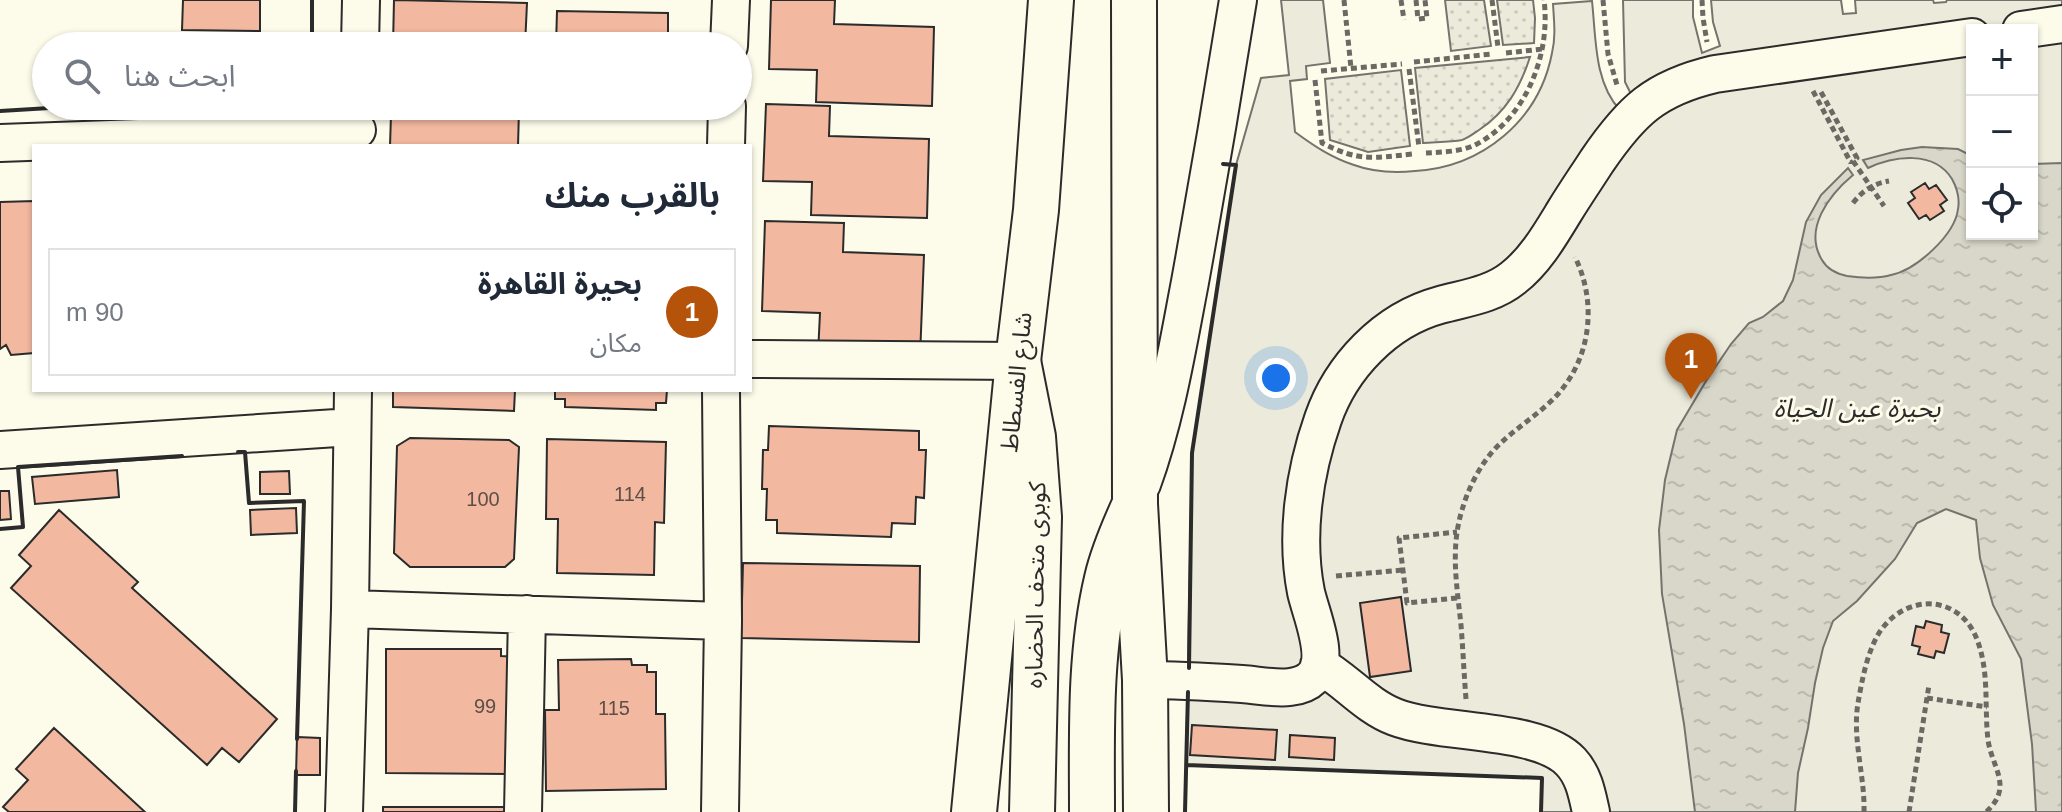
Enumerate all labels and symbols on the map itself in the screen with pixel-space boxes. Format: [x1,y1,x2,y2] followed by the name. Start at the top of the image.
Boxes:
[995,311,1041,454] street label: شارع الفسطاط
[1665,333,1717,399] pin: 1
[1256,358,1296,398] your location
[1774,393,1941,424] water label: بحيرة عين الحياة
[1020,480,1051,688] street label: كوبرى متحف الحضاره
[614,483,646,505] house number: 114
[466,488,500,510] house number: 100
[474,695,496,717] house number: 99
[598,697,630,719] house number: 115

